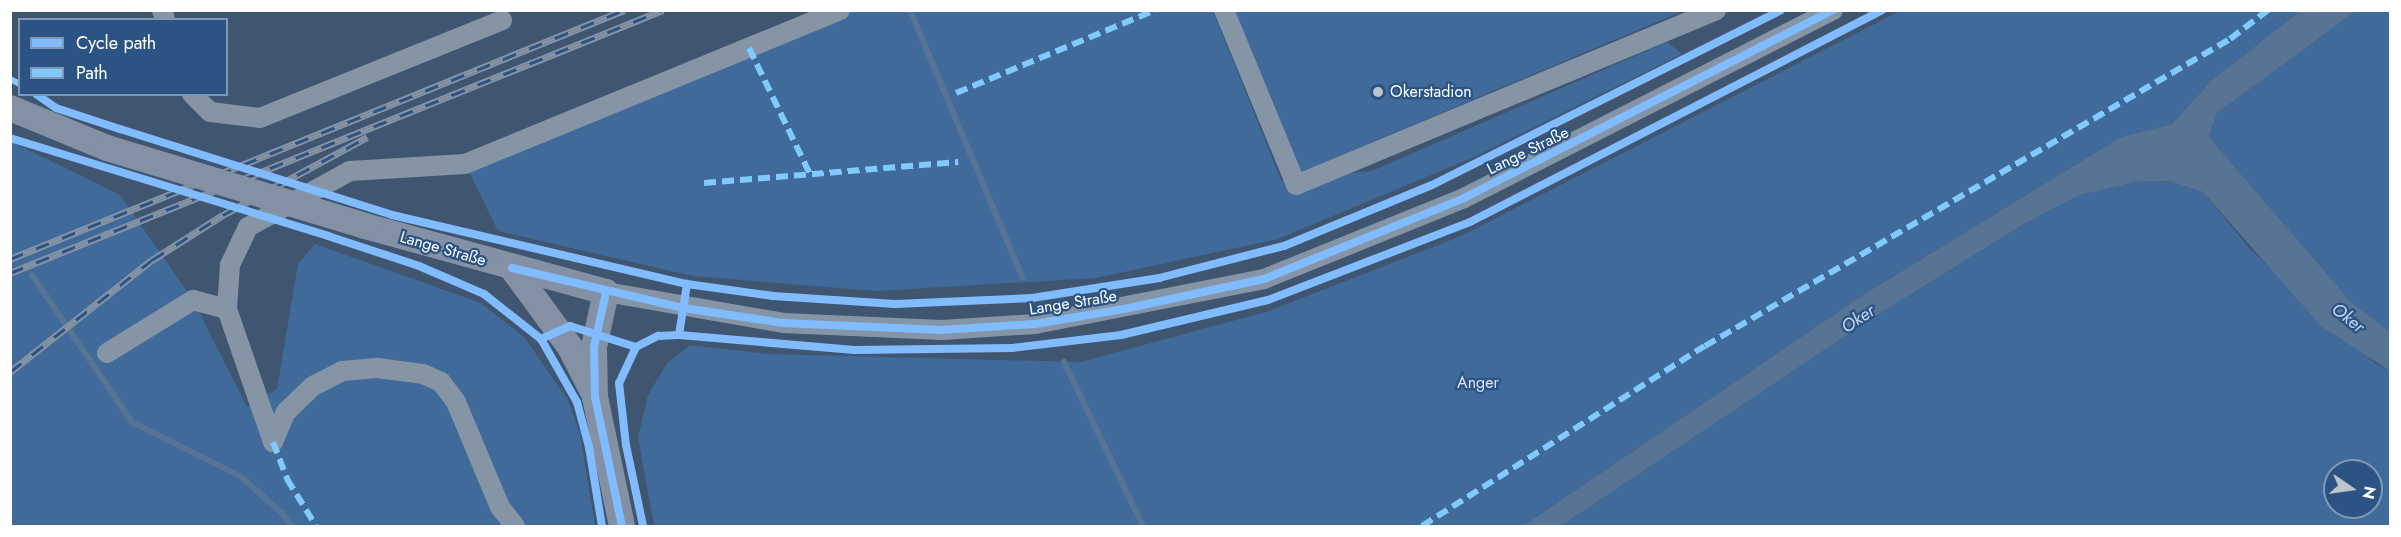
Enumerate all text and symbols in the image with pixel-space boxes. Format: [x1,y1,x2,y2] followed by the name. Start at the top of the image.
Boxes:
[18,18,228,96] legend
[76,30,156,56] text: Cycle path
[76,60,108,86] text: Path
[1390,82,1472,102] place label: Okerstadion
[1371,85,1385,99] marker: Okerstadion
[1484,123,1572,179] street label: Lange Straße
[398,228,488,270] street label: Lange Straße
[1028,287,1118,319] street label: Lange Straße
[2327,298,2369,338] water label: Oker
[1837,300,1879,338] water label: Oker
[1457,373,1499,393] park label: Anger
[2323,459,2383,519] north arrow
[2356,484,2382,501] text: N

